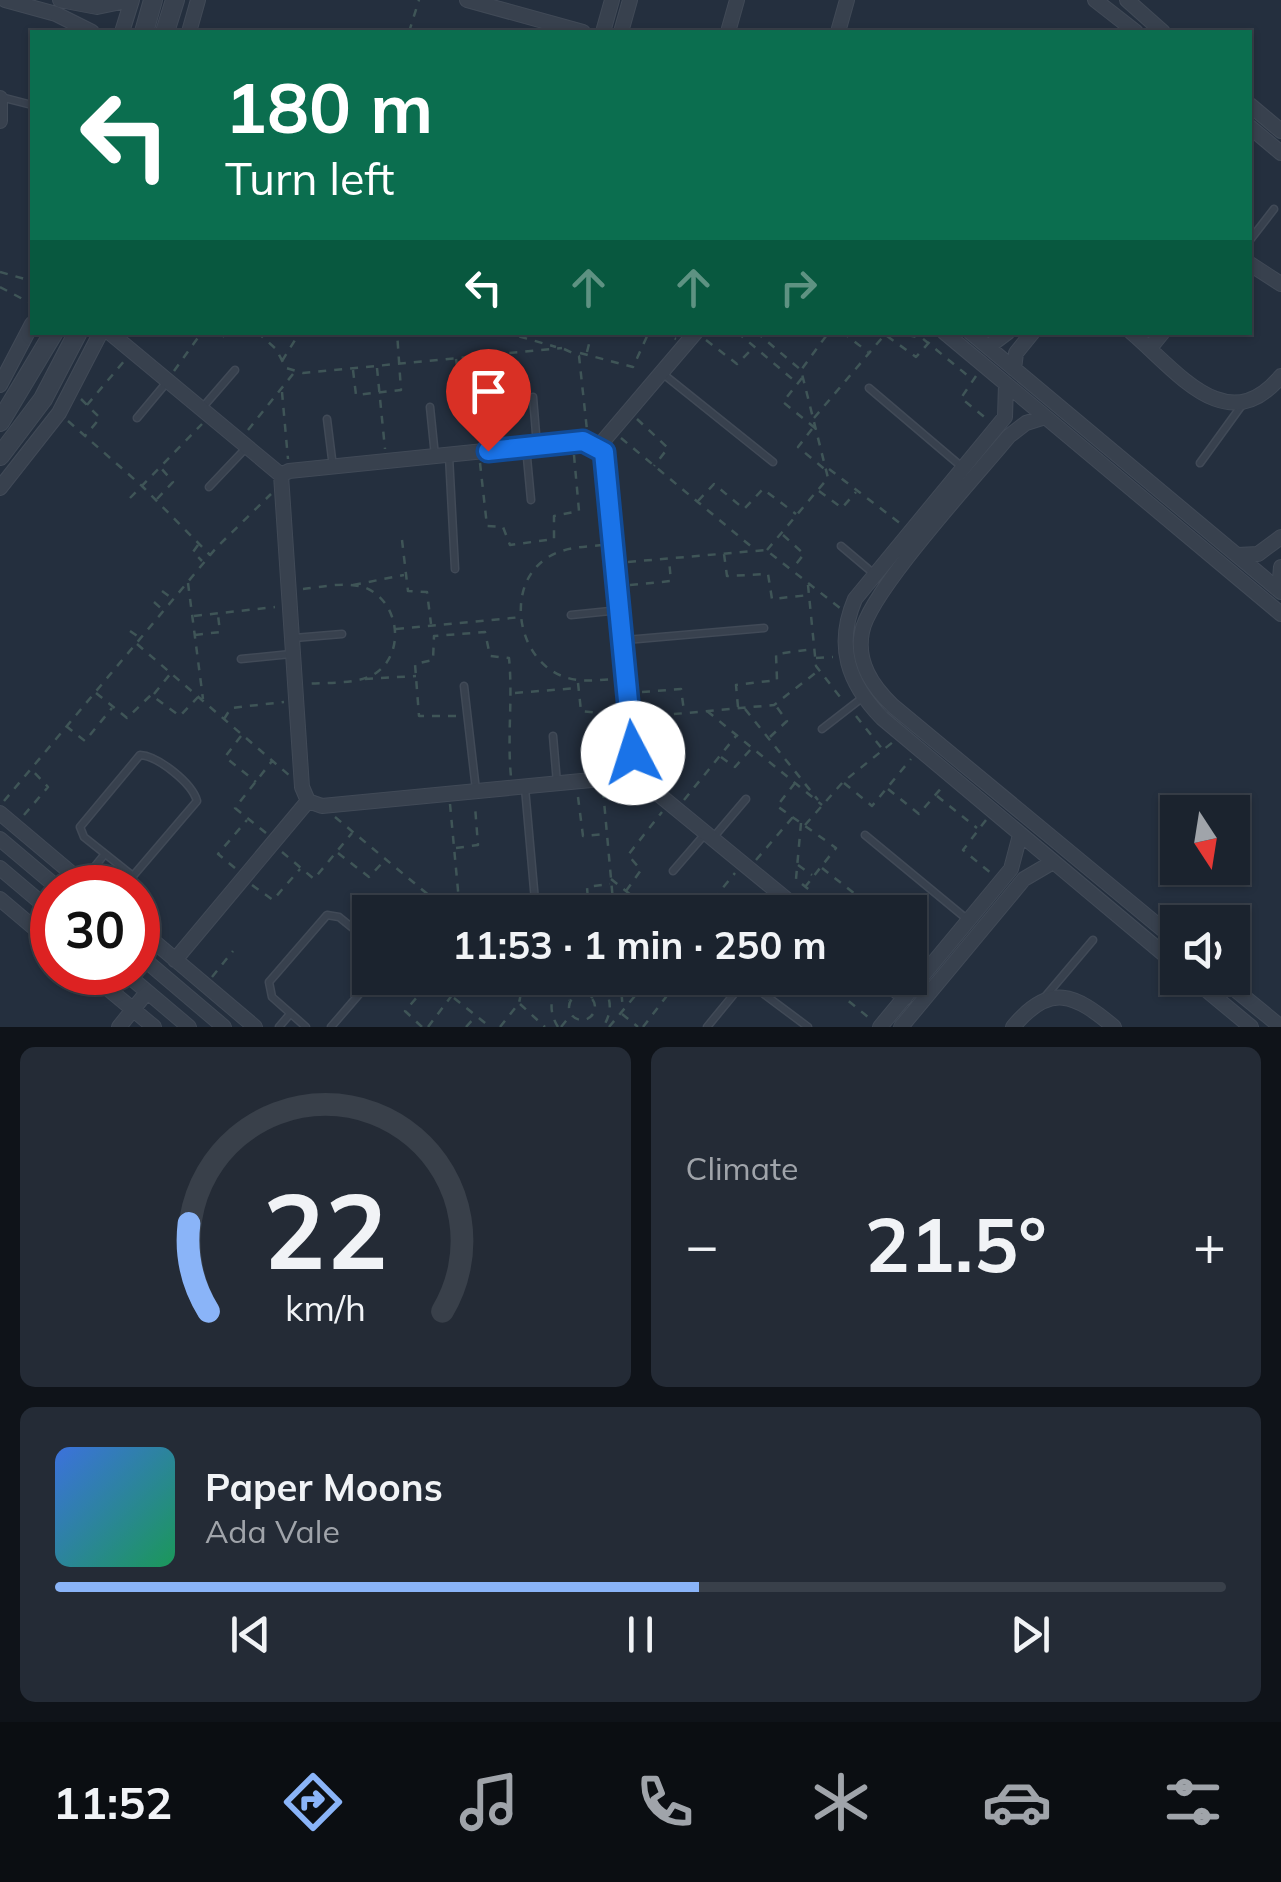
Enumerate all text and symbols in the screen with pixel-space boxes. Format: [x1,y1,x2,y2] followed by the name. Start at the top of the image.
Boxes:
[225,63,433,151] text: 180 m
[60,70,190,200] icon: left
[225,150,394,206] text: Turn left
[456,260,511,315] icon: left
[561,260,616,315] icon: ahead
[666,260,721,315] icon: ahead
[771,260,826,315] icon: right
[446,349,531,452] pin
[461,364,516,419] icon: arrive
[581,701,685,805] position arrow
[1160,795,1250,885] north arrow
[1160,795,1250,995] map controls
[30,865,160,995] speed limit sign: 30
[1160,905,1250,995] button: sound
[452,921,827,969] text: 11:53 · 1 min · 250 m
[686,1148,798,1188] text: Climate
[263,1164,388,1295] text: 22
[865,1197,1047,1291] text: 21.5°
[686,1210,719,1279] text: −
[1193,1210,1226,1279] text: +
[285,1285,366,1330] text: km/h
[205,1463,443,1511] text: Paper Moons
[205,1511,340,1551] text: Ada Vale
[223,1607,278,1662] icon: previous
[613,1607,668,1662] icon: pause
[1003,1607,1058,1662] icon: next
[278,1767,348,1837] icon: directions
[454,1767,524,1837] icon: music
[630,1767,700,1837] icon: phone
[806,1767,876,1837] icon: climate
[982,1767,1052,1837] icon: car
[1158,1767,1228,1837] icon: filters
[53,1774,172,1830] text: 11:52

